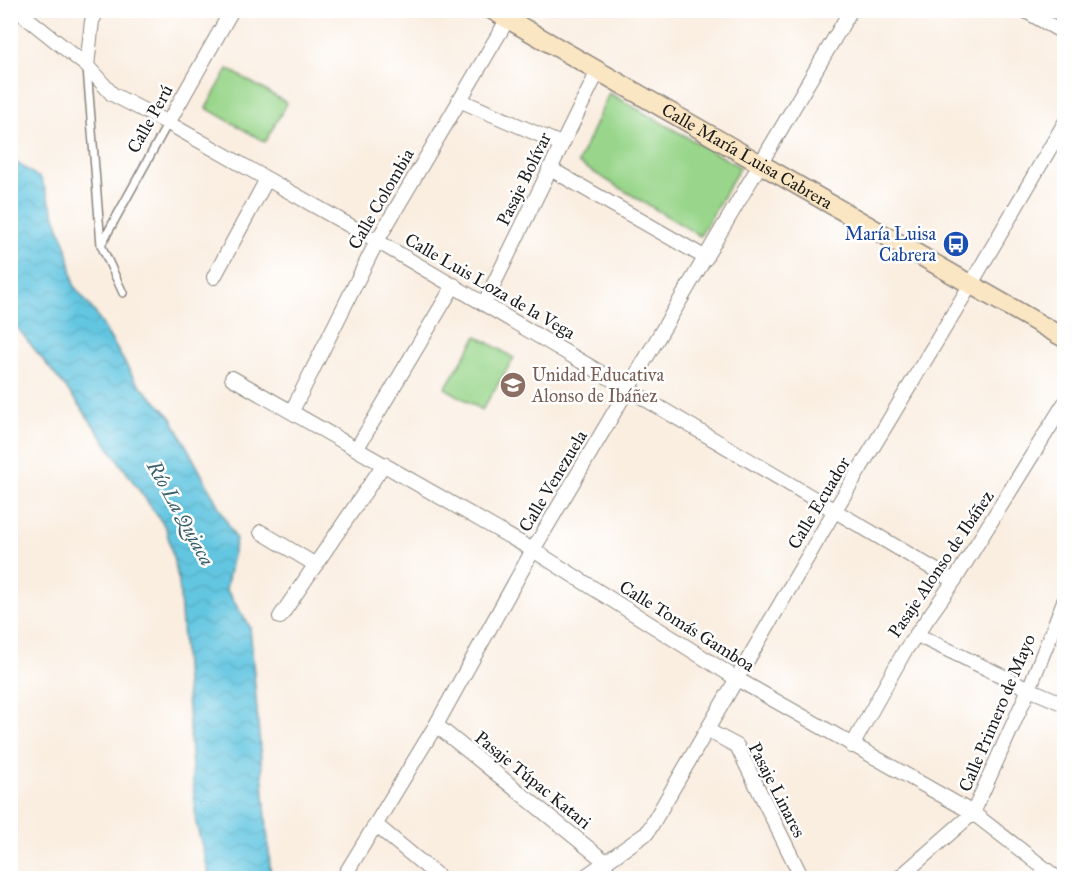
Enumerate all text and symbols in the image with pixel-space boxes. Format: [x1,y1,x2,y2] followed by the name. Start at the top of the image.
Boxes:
[122,81,178,157] street label: Calle Perú
[658,99,837,214] street label: Calle María Luisa Cabrera
[492,129,556,229] street label: Pasaje Bolívar
[343,144,419,253] street label: Calle Colombia
[845,223,936,266] place label: María Luisa Cabrera
[400,228,579,345] street label: Calle Luis Loza de la Vega
[941,229,971,259] bus stop icon: María Luisa Cabrera
[531,364,664,407] place label: Unidad Educativa Alonso de Ibáñez
[498,370,528,400] school or university icon: Unidad Educativa Alonso de Ibáñez
[514,426,592,536] street label: Calle Venezuela
[783,453,855,553] street label: Calle Ecuador
[142,455,220,570] water label: Río La Quiaca
[883,486,999,642] street label: Pasaje Alonso de Ibáñez
[615,575,759,677] street label: Calle Tomás Gamboa
[954,631,1040,795] street label: Calle Primero de Mayo
[470,726,596,834] street label: Pasaje Túpac Katari
[744,739,810,841] street label: Pasaje Linares

